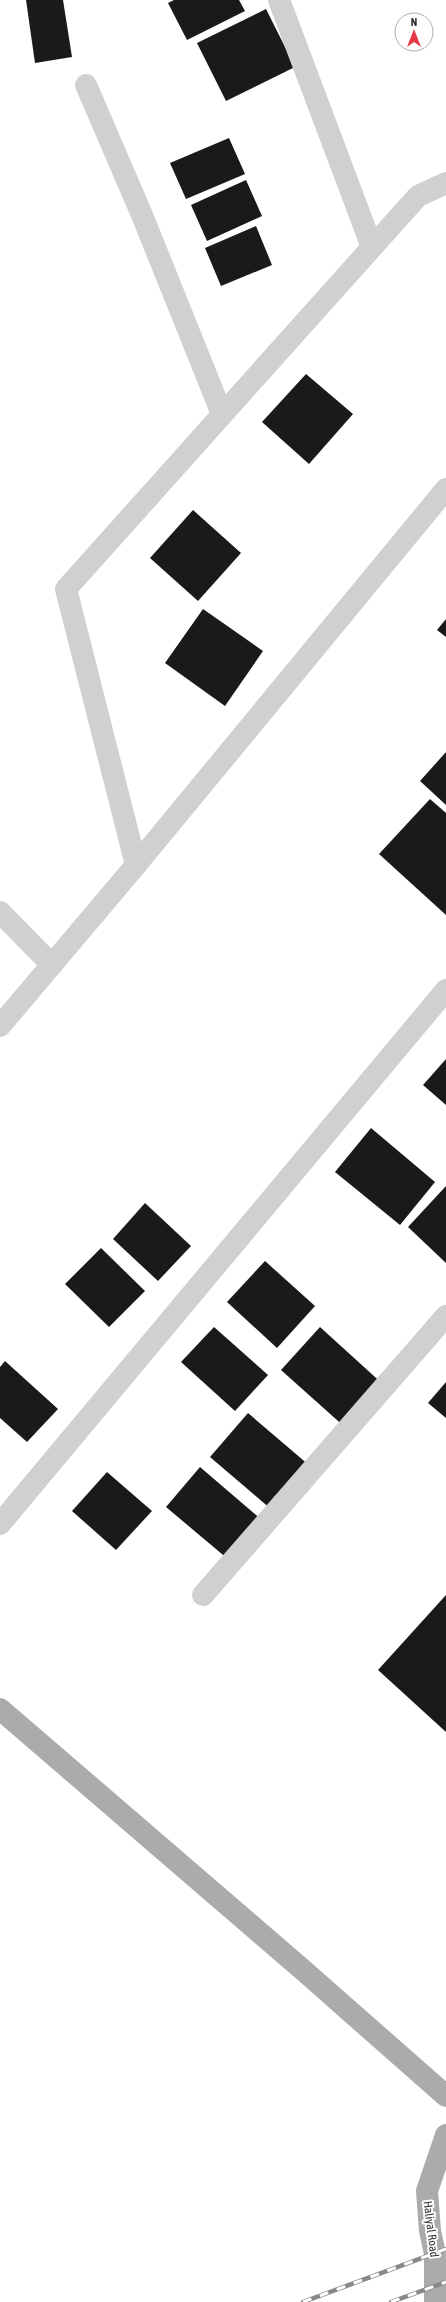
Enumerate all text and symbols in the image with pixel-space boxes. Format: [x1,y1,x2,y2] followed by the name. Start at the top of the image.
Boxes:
[394,12,434,52] north arrow
[411,16,417,28] text: N
[421,2200,441,2258] street label: Haliyal Road

